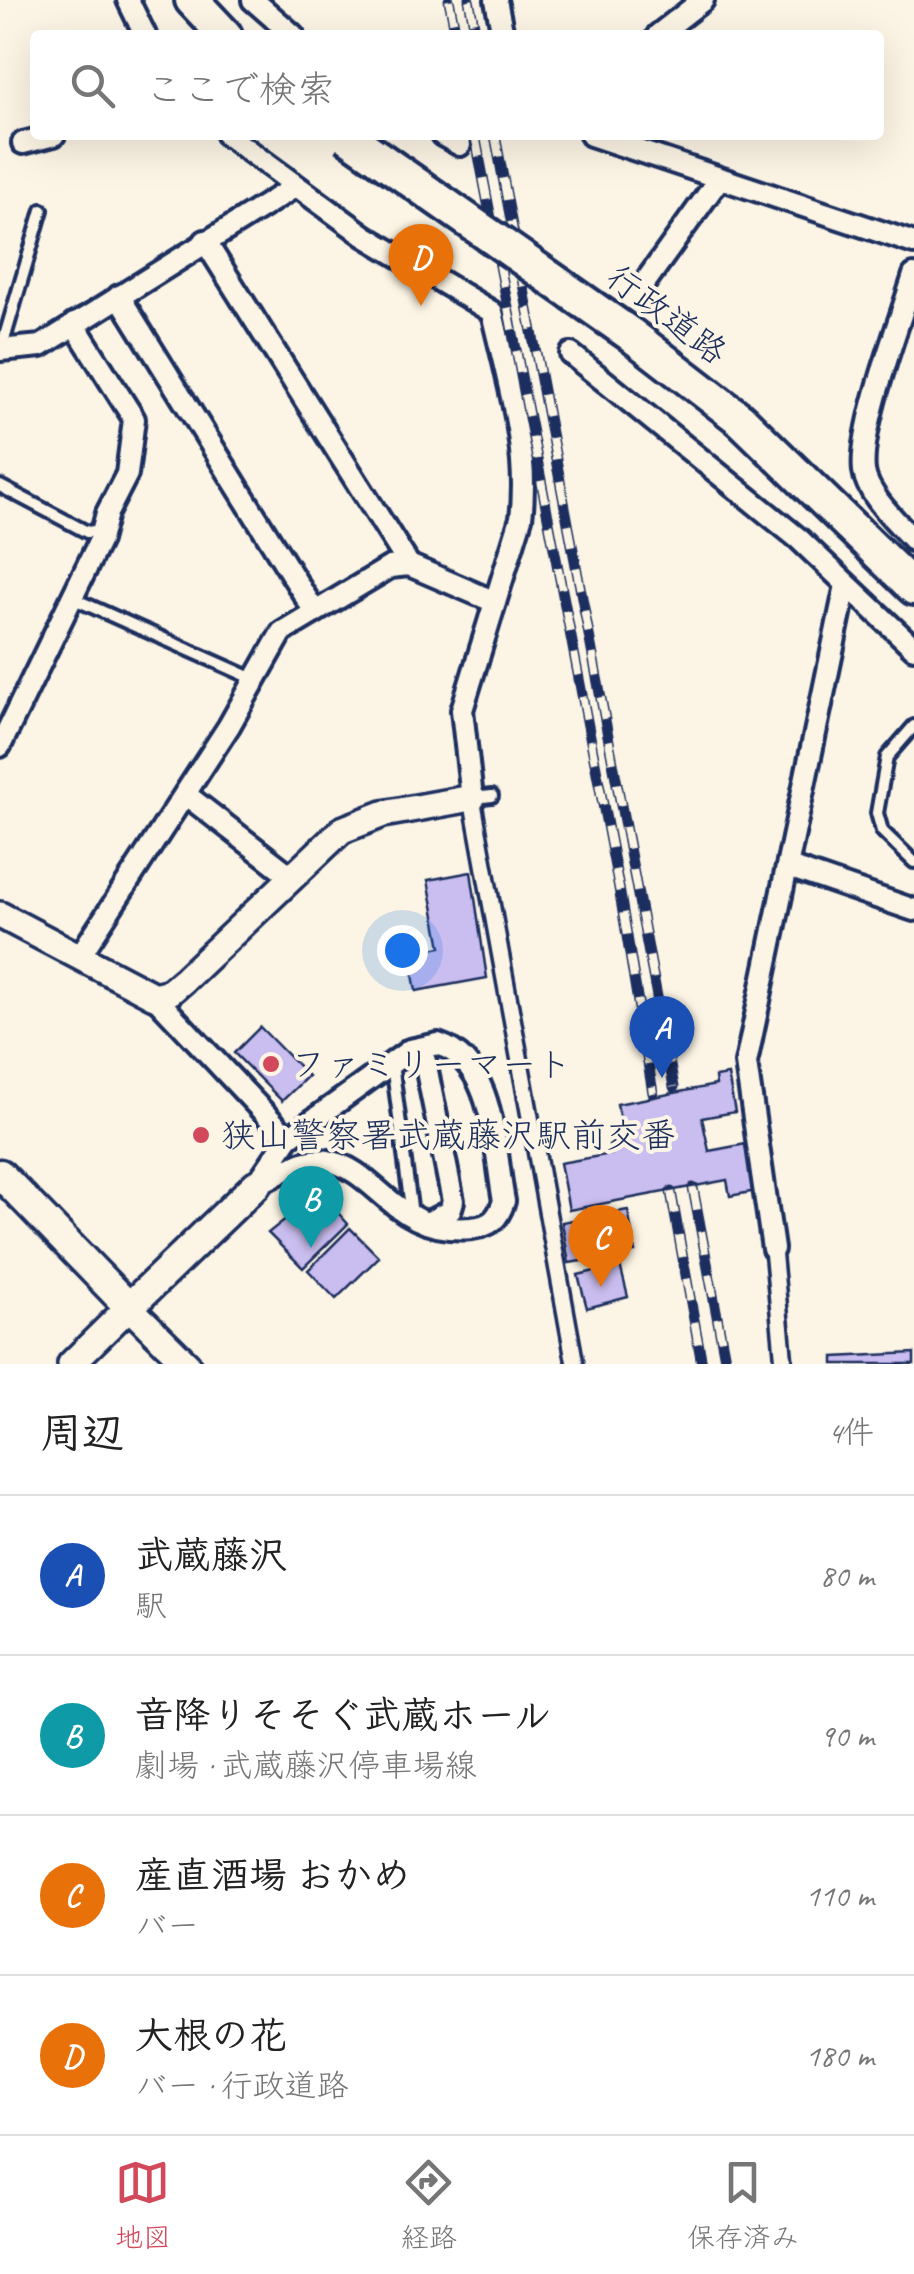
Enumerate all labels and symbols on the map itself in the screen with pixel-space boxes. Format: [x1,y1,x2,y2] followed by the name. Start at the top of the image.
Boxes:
[388,224,454,306] pin: D
[597,254,736,375] street label: 行政道路
[377,925,428,976] your location
[630,996,694,1078] pin: A
[291,1042,572,1087] place label: ファミリーマート
[260,1053,282,1075] marker: ファミリーマート
[221,1113,676,1158] place label: 狭山警察署武蔵藤沢駅前交番
[190,1124,212,1146] marker: 狭山警察署武蔵藤沢駅前交番
[278,1166,344,1248] pin: B
[568,1204,634,1287] pin: C

